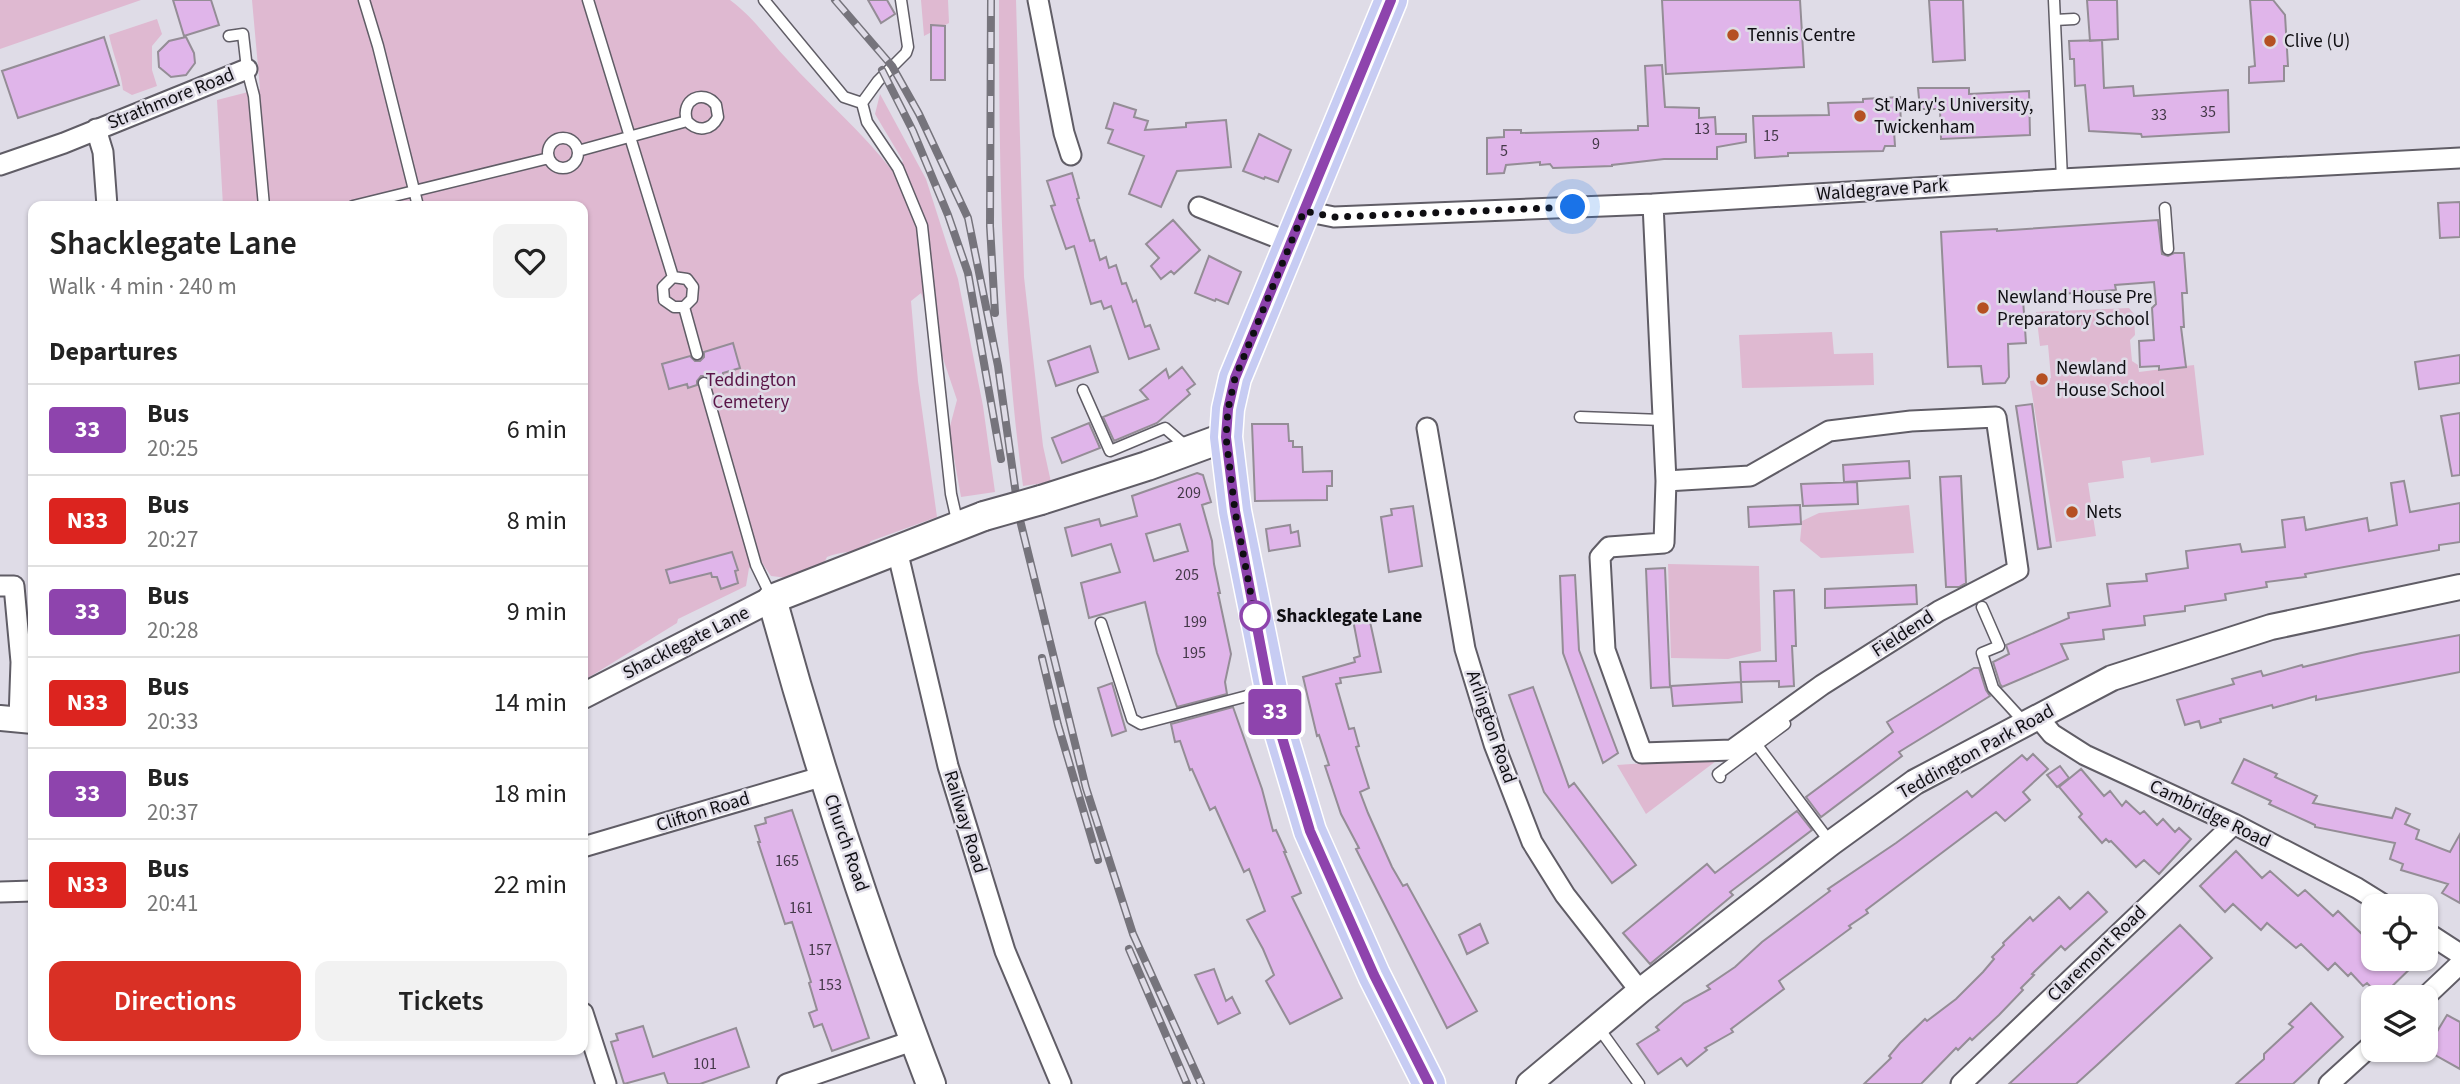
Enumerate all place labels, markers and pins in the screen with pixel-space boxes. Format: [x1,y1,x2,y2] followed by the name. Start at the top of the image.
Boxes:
[1747,22,1856,49] place label: Tennis Centre
[1725,27,1741,43] marker: Tennis Centre
[2284,28,2350,55] place label: Clive (U)
[2262,33,2278,49] marker: Clive (U)
[1874,92,2033,141] place label: St Mary's University, Twickenham
[1852,108,1868,124] marker: St Mary's University, Twickenham
[1997,284,2152,333] place label: Newland House Pre Preparatory School
[1975,300,1991,316] marker: Newland House Pre Preparatory School
[2056,355,2165,404] place label: Newland House School
[2034,371,2050,387] marker: Newland House School
[2086,499,2122,526] place label: Nets
[2064,504,2080,520] marker: Nets
[1240,601,1270,631] marker: Shacklegate Lane
[1276,603,1423,630] place label: Shacklegate Lane

